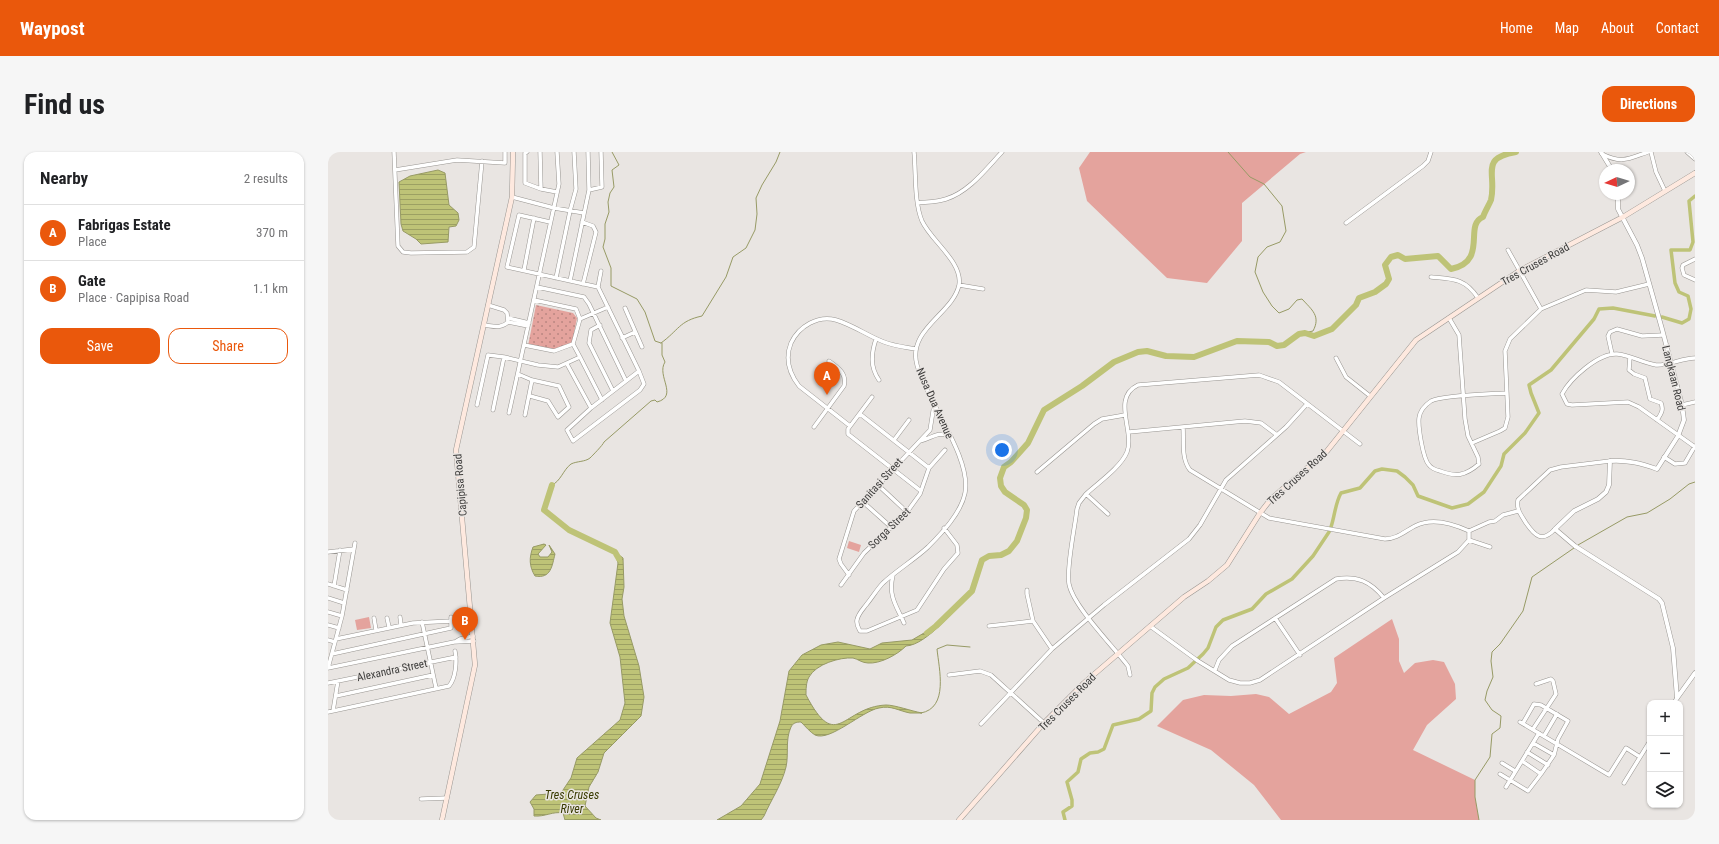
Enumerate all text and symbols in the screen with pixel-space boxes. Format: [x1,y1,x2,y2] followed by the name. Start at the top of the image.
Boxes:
[20,17,85,40] text: Waypost
[1500,20,1533,36] text: Home
[1555,20,1579,36] text: Map
[1601,20,1634,36] text: About
[1656,20,1699,36] text: Contact
[1602,86,1695,122] button: Directions
[24,88,105,121] text: Find us
[1599,164,1635,200] north arrow
[40,168,88,188] text: Nearby
[244,171,288,186] text: 2 results
[78,216,171,234] text: Fabrigas Estate
[49,225,57,240] text: A
[256,225,288,240] text: 370 m
[78,234,107,249] text: Place
[1499,240,1572,289] street label: Tres Cruses Road
[78,272,106,290] text: Gate
[49,281,57,296] text: B
[253,281,288,296] text: 1.1 km
[78,290,189,305] text: Place · Capipisa Road
[40,328,160,364] button: Save
[168,328,288,364] button: Share
[1659,344,1688,412] street label: Langkaan Road
[814,362,840,395] pin: A
[913,366,956,441] street label: Nusa Dua Avenue
[992,440,1012,460] your location
[1265,447,1330,508] street label: Tres Cruses Road
[451,453,470,517] street label: Capipisa Road
[853,456,905,511] street label: Sanitasi Street
[866,505,913,552] street label: Sorga Street
[452,607,478,640] pin: B
[356,657,428,684] street label: Alexandra Street
[1036,671,1099,734] street label: Tres Cruses Road
[1647,700,1683,808] map controls
[1647,700,1683,736] button: +
[1647,736,1683,772] button: −
[1647,772,1683,808] button: layers
[545,788,599,816] water label: Tres Cruses River

